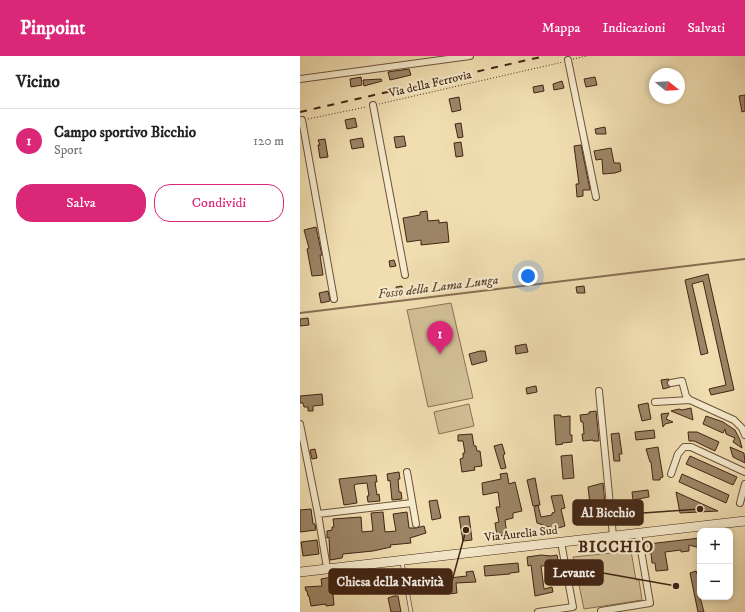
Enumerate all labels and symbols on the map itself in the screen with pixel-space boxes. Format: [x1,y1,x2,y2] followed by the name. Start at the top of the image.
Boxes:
[386,67,474,101] street label: Via della Ferrovia
[649,68,685,104] north arrow
[518,266,538,286] your location
[377,272,500,302] water label: Fosso della Lama Lunga
[427,321,453,354] pin: 1
[573,500,643,525] callout: Al Bicchio
[580,505,636,521] text: Al Bicchio
[483,523,558,545] street label: Via Aurelia Sud
[578,537,654,557] district label: BICCHIO
[545,560,603,585] callout: Levante
[553,565,596,581] text: Levante
[329,569,452,594] callout: Chiesa della Natività
[337,574,444,590] text: Chiesa della Natività

